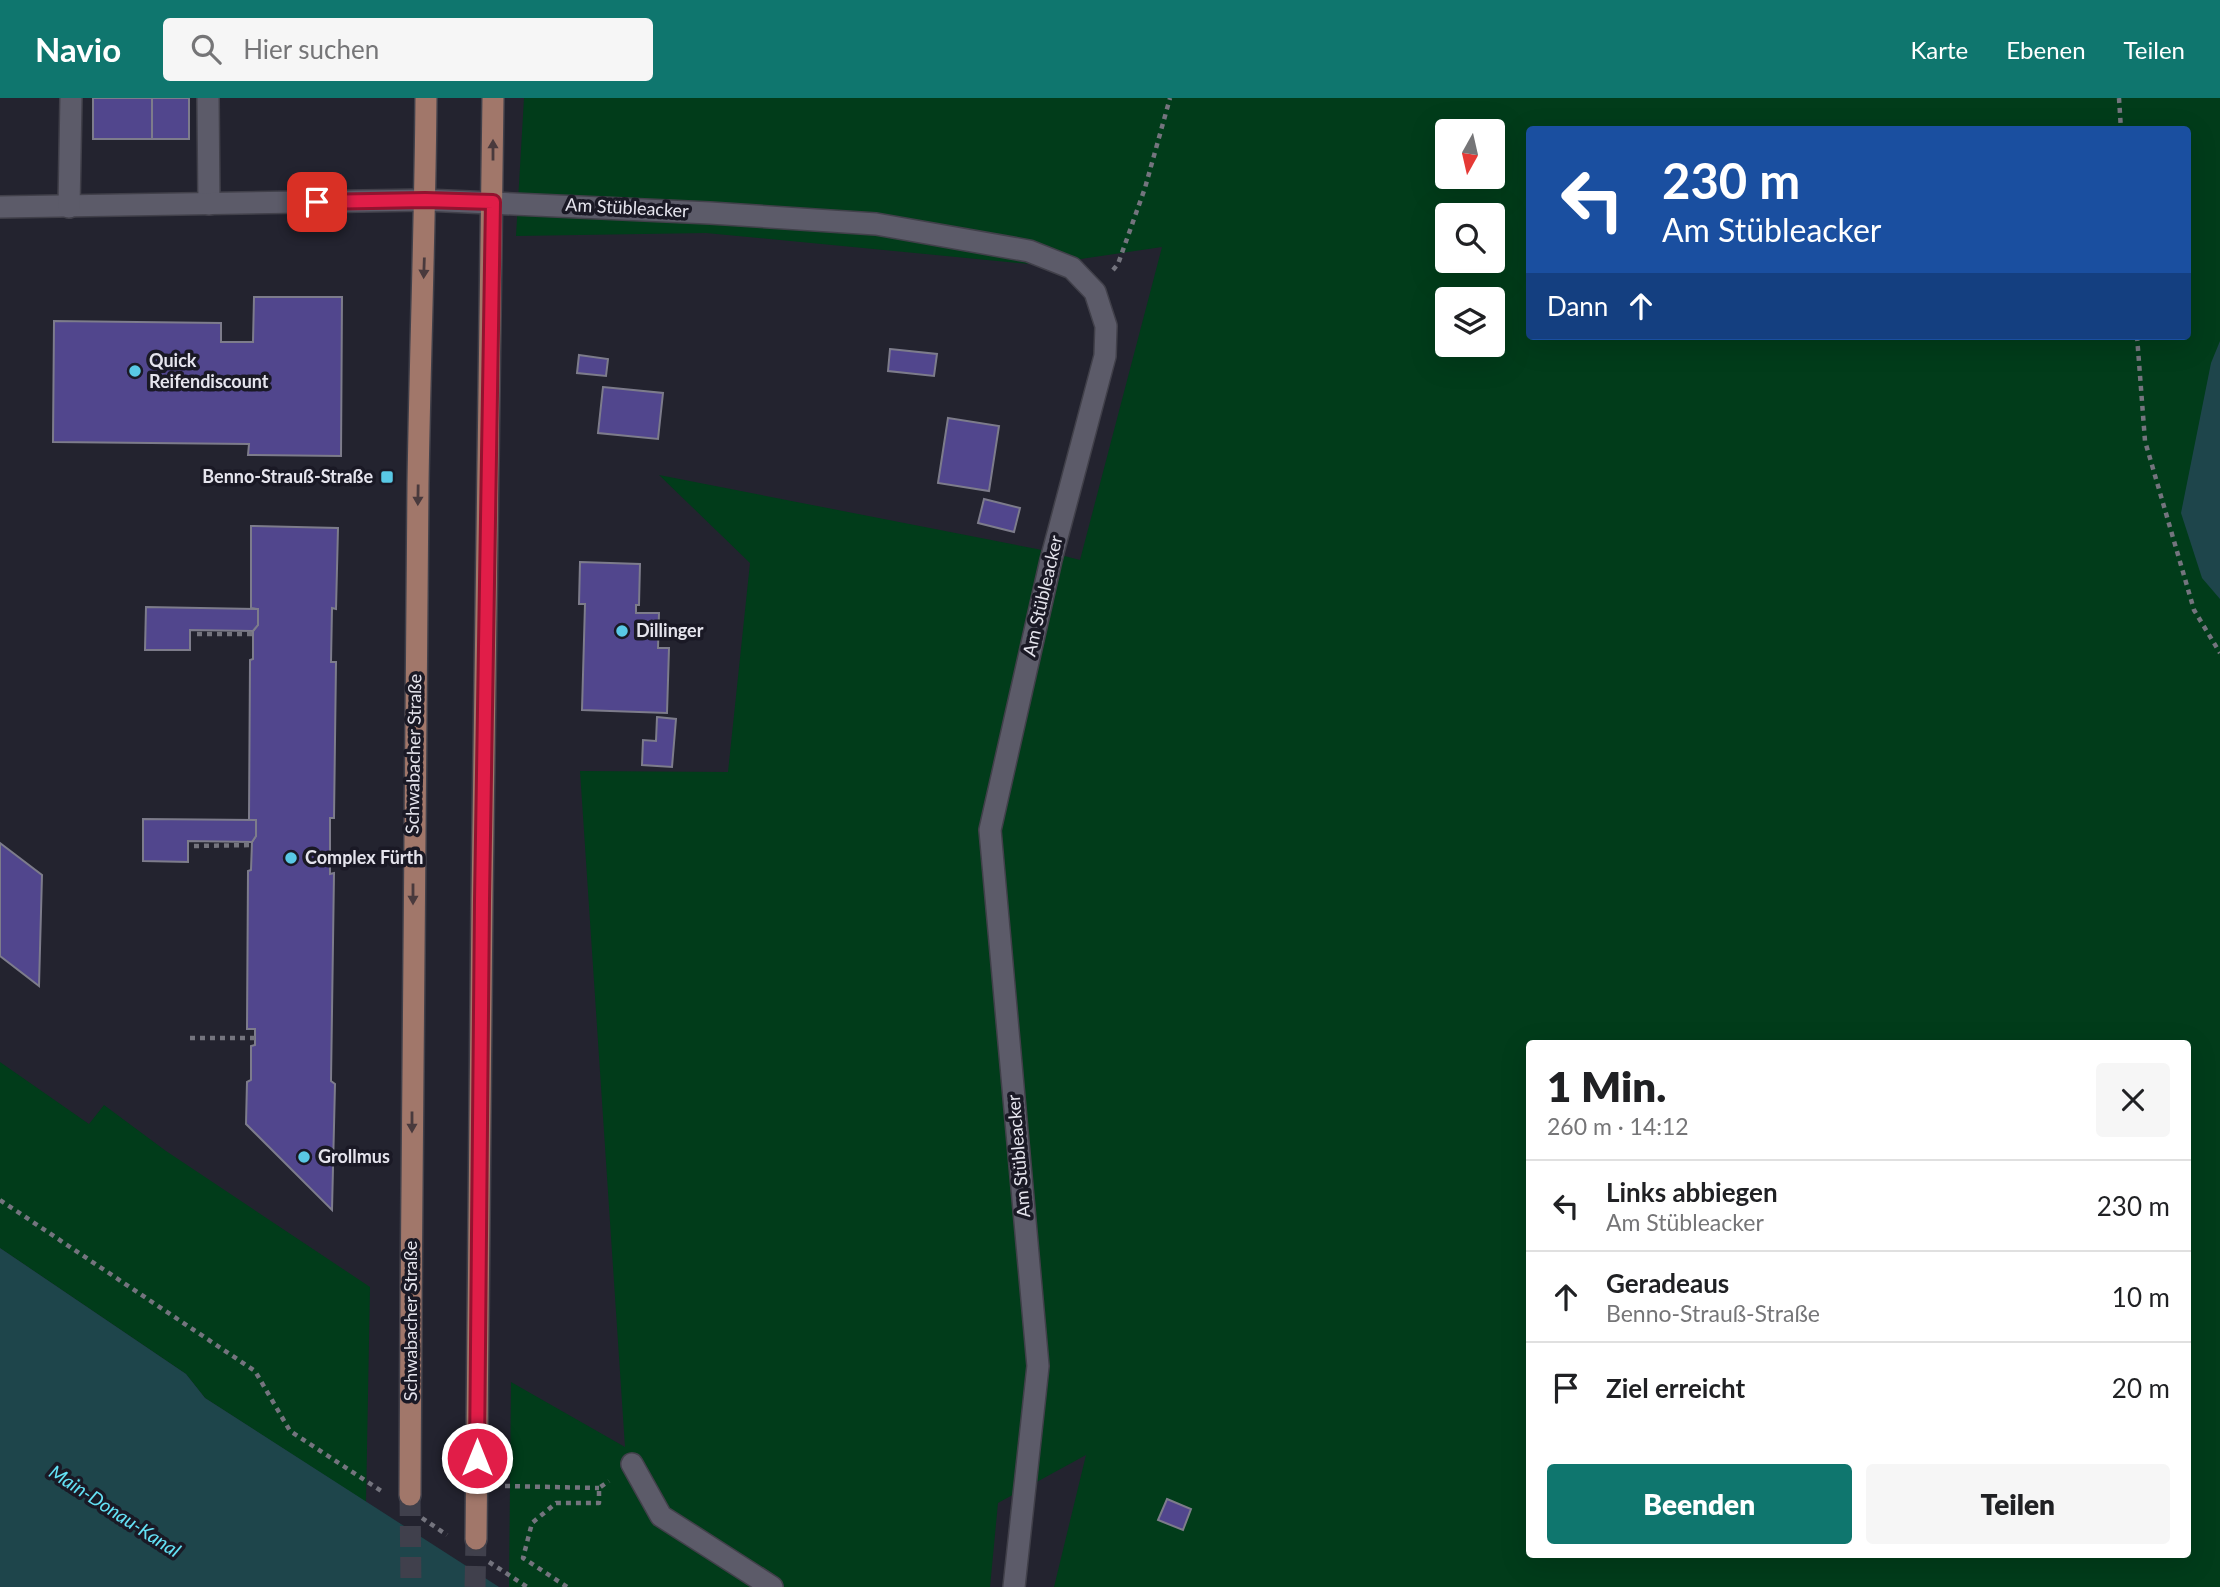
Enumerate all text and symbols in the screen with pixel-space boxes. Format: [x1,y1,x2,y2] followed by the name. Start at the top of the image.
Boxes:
[163,18,653,81] search box
[35,29,121,69] text: Navio
[187,30,225,68] icon: search
[243,33,379,65] text: Hier suchen
[1911,35,1968,64] text: Karte
[2006,35,2086,64] text: Ebenen
[2124,35,2185,64] text: Teilen
[1435,119,1505,189] north arrow
[1435,119,1505,357] map controls
[487,139,499,161] one-way arrow
[1662,151,1800,209] text: 230 m
[1547,154,1638,245] icon: left
[287,172,347,232] pin
[298,183,336,221] icon: arrive
[565,193,690,221] street label: Am Stübleacker
[1435,203,1505,273] button: search
[1662,210,1882,249] text: Am Stübleacker
[418,257,429,279] one-way arrow
[1435,287,1505,357] button: layers
[1622,287,1660,325] icon: ahead
[1547,290,1608,322] text: Dann
[149,349,269,392] place label: Quick Reifendiscount
[127,363,143,379] marker: Quick Reifendiscount
[202,465,373,487] place label: Benno-Strauß-Straße
[379,469,395,485] marker: Benno-Strauß-Straße
[412,484,423,506] one-way arrow
[1017,533,1067,658] street label: Am Stübleacker
[636,619,704,641] place label: Dillinger
[614,623,630,639] marker: Dillinger
[401,674,425,834] street label: Schwabacher Straße
[305,846,423,868] place label: Complex Fürth
[283,850,299,866] marker: Complex Fürth
[407,883,419,905] one-way arrow
[1547,1061,1666,1111] text: 1 Min.
[2096,1063,2170,1137] button: close
[1002,1093,1034,1219] street label: Am Stübleacker
[406,1111,418,1133] one-way arrow
[1547,1112,1689,1140] text: 260 m · 14:12
[318,1145,390,1167] place label: Grollmus
[296,1149,312,1165] marker: Grollmus
[1606,1176,1778,1208] text: Links abbiegen
[1547,1187,1585,1225] icon: left
[2097,1190,2170,1222] text: 230 m
[1606,1208,1764,1236] text: Am Stübleacker
[399,1241,421,1401] street label: Schwabacher Straße
[1606,1267,1729,1299] text: Geradeaus
[1547,1278,1585,1316] icon: ahead
[2112,1281,2170,1313] text: 10 m
[1606,1299,1820,1327] text: Benno-Strauß-Straße
[1547,1369,1585,1407] icon: arrive
[1606,1372,1745,1404] text: Ziel erreicht
[2112,1372,2170,1404] text: 20 m
[440,1421,514,1495] position arrow
[45,1460,185,1562] water label: Main-Donau-Kanal
[1547,1464,1852,1544] button: Beenden
[1866,1464,2170,1544] button: Teilen

